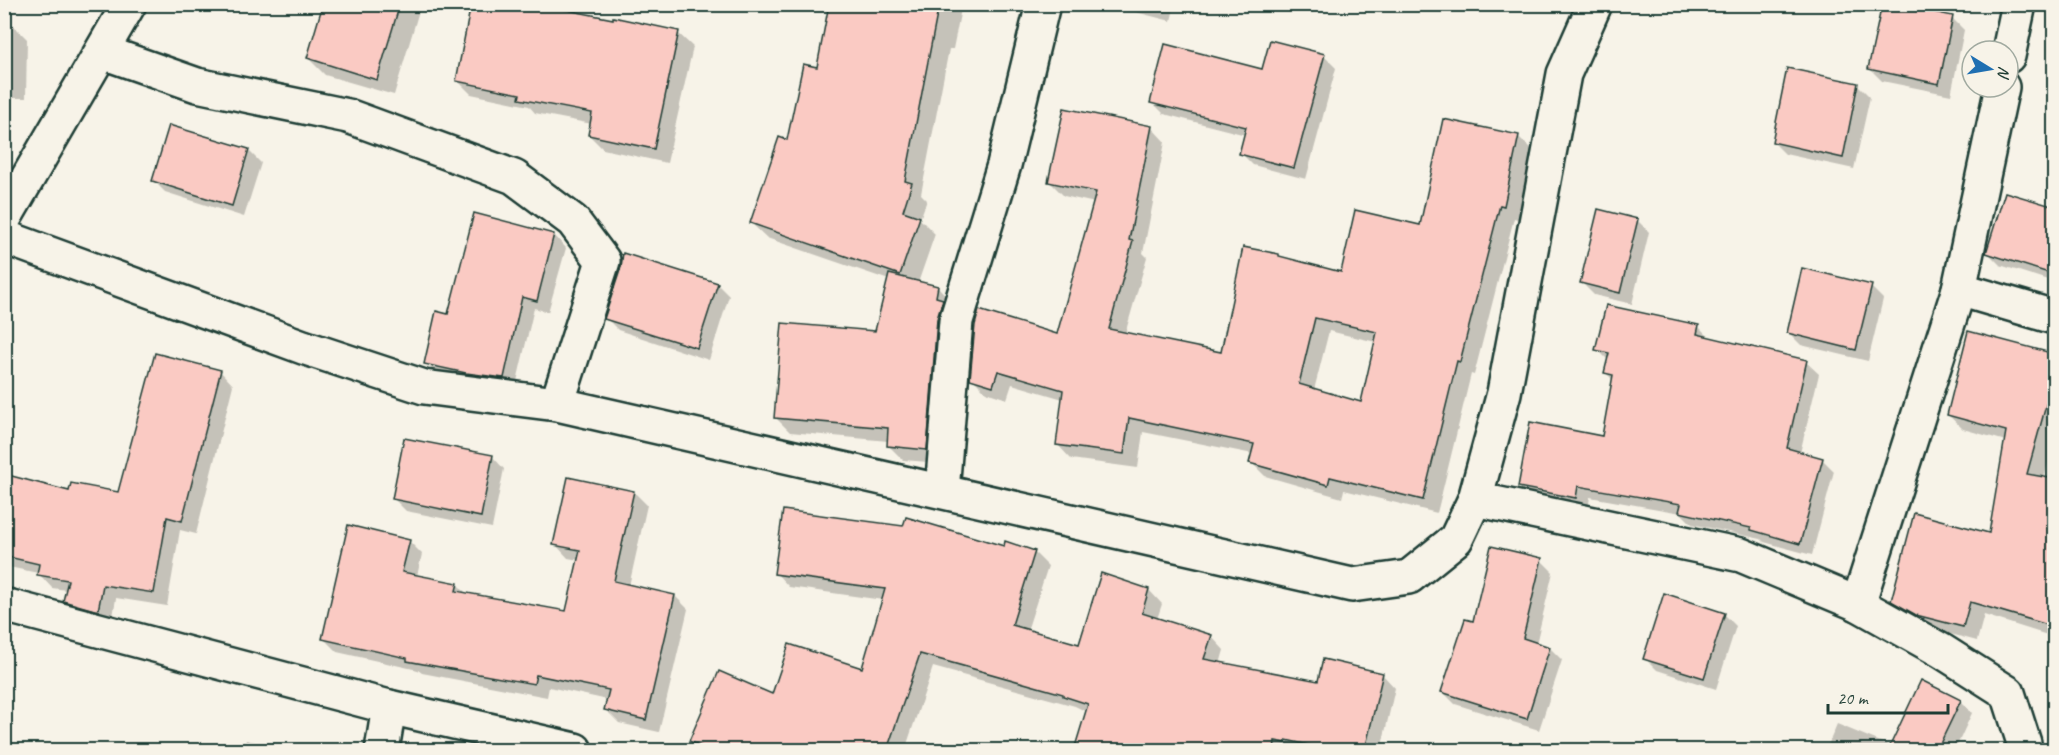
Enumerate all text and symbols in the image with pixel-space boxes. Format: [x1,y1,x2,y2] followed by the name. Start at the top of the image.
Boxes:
[1960,39,2020,99] north arrow
[1992,65,2015,81] text: N
[1828,677,1948,715] scale bar
[1837,687,1870,709] text: 20 m

